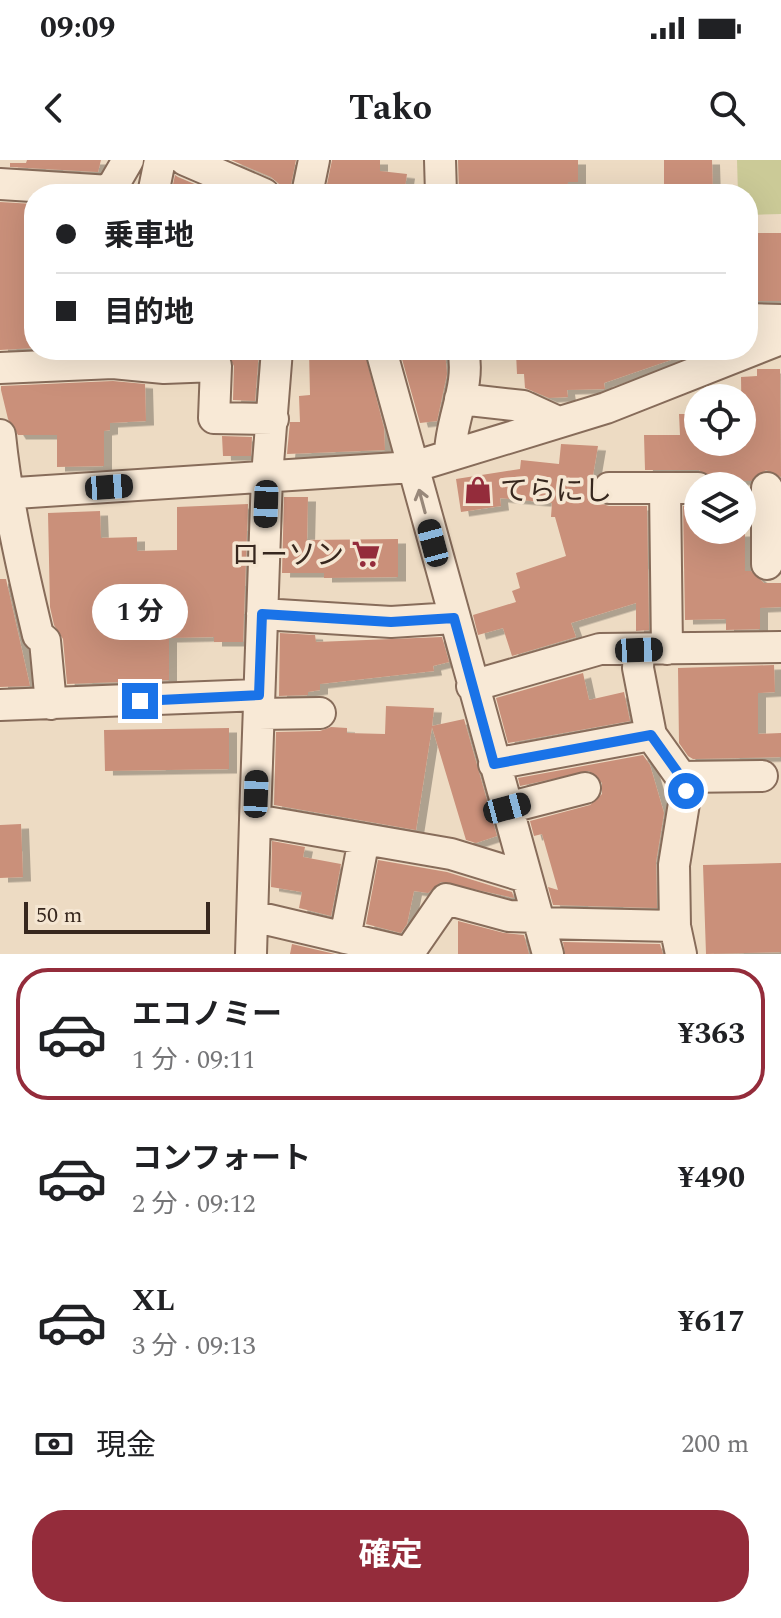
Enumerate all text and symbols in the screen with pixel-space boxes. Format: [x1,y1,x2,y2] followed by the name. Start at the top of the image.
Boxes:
[40,5,115,51] text: 09:09
[349,81,432,136] text: Tako
[32,86,76,130] icon: back
[705,86,749,130] icon: search
[104,213,194,259] text: 乗車地
[104,290,194,336] text: 目的地
[684,384,756,544] map controls
[684,384,756,456] button: locate
[500,470,612,513] place label: てらにし
[684,472,756,544] button: layers
[84,473,134,501] car
[463,475,493,505] shop icon: てらにし
[253,480,279,528] car
[414,489,429,515] one-way arrow
[415,517,451,569] car
[232,534,344,577] place label: ローソン
[351,539,381,569] supermarket icon: ローソン
[92,585,188,641] callout: 1 分
[116,592,164,632] text: 1 分
[615,637,663,663] car
[122,683,158,719] route end
[243,770,269,818] car
[668,773,704,809] route start
[481,790,533,826] car
[24,898,210,934] scale bar
[36,899,82,932] text: 50 m
[132,992,282,1038] text: エコノミー
[36,998,108,1070] icon: car
[678,1011,745,1057] text: ¥363
[132,1040,256,1080] text: 1 分 · 09:11
[132,1136,311,1182] text: コンフォート
[36,1142,108,1214] icon: car
[678,1155,745,1201] text: ¥490
[132,1184,256,1224] text: 2 分 · 09:12
[132,1278,175,1324] text: XL
[36,1286,108,1358] icon: car
[678,1299,745,1345] text: ¥617
[132,1326,256,1366] text: 3 分 · 09:13
[32,1422,76,1466] icon: cash
[96,1423,156,1469] text: 現金
[681,1424,749,1464] text: 200 m
[32,1510,749,1602] button: 確定

